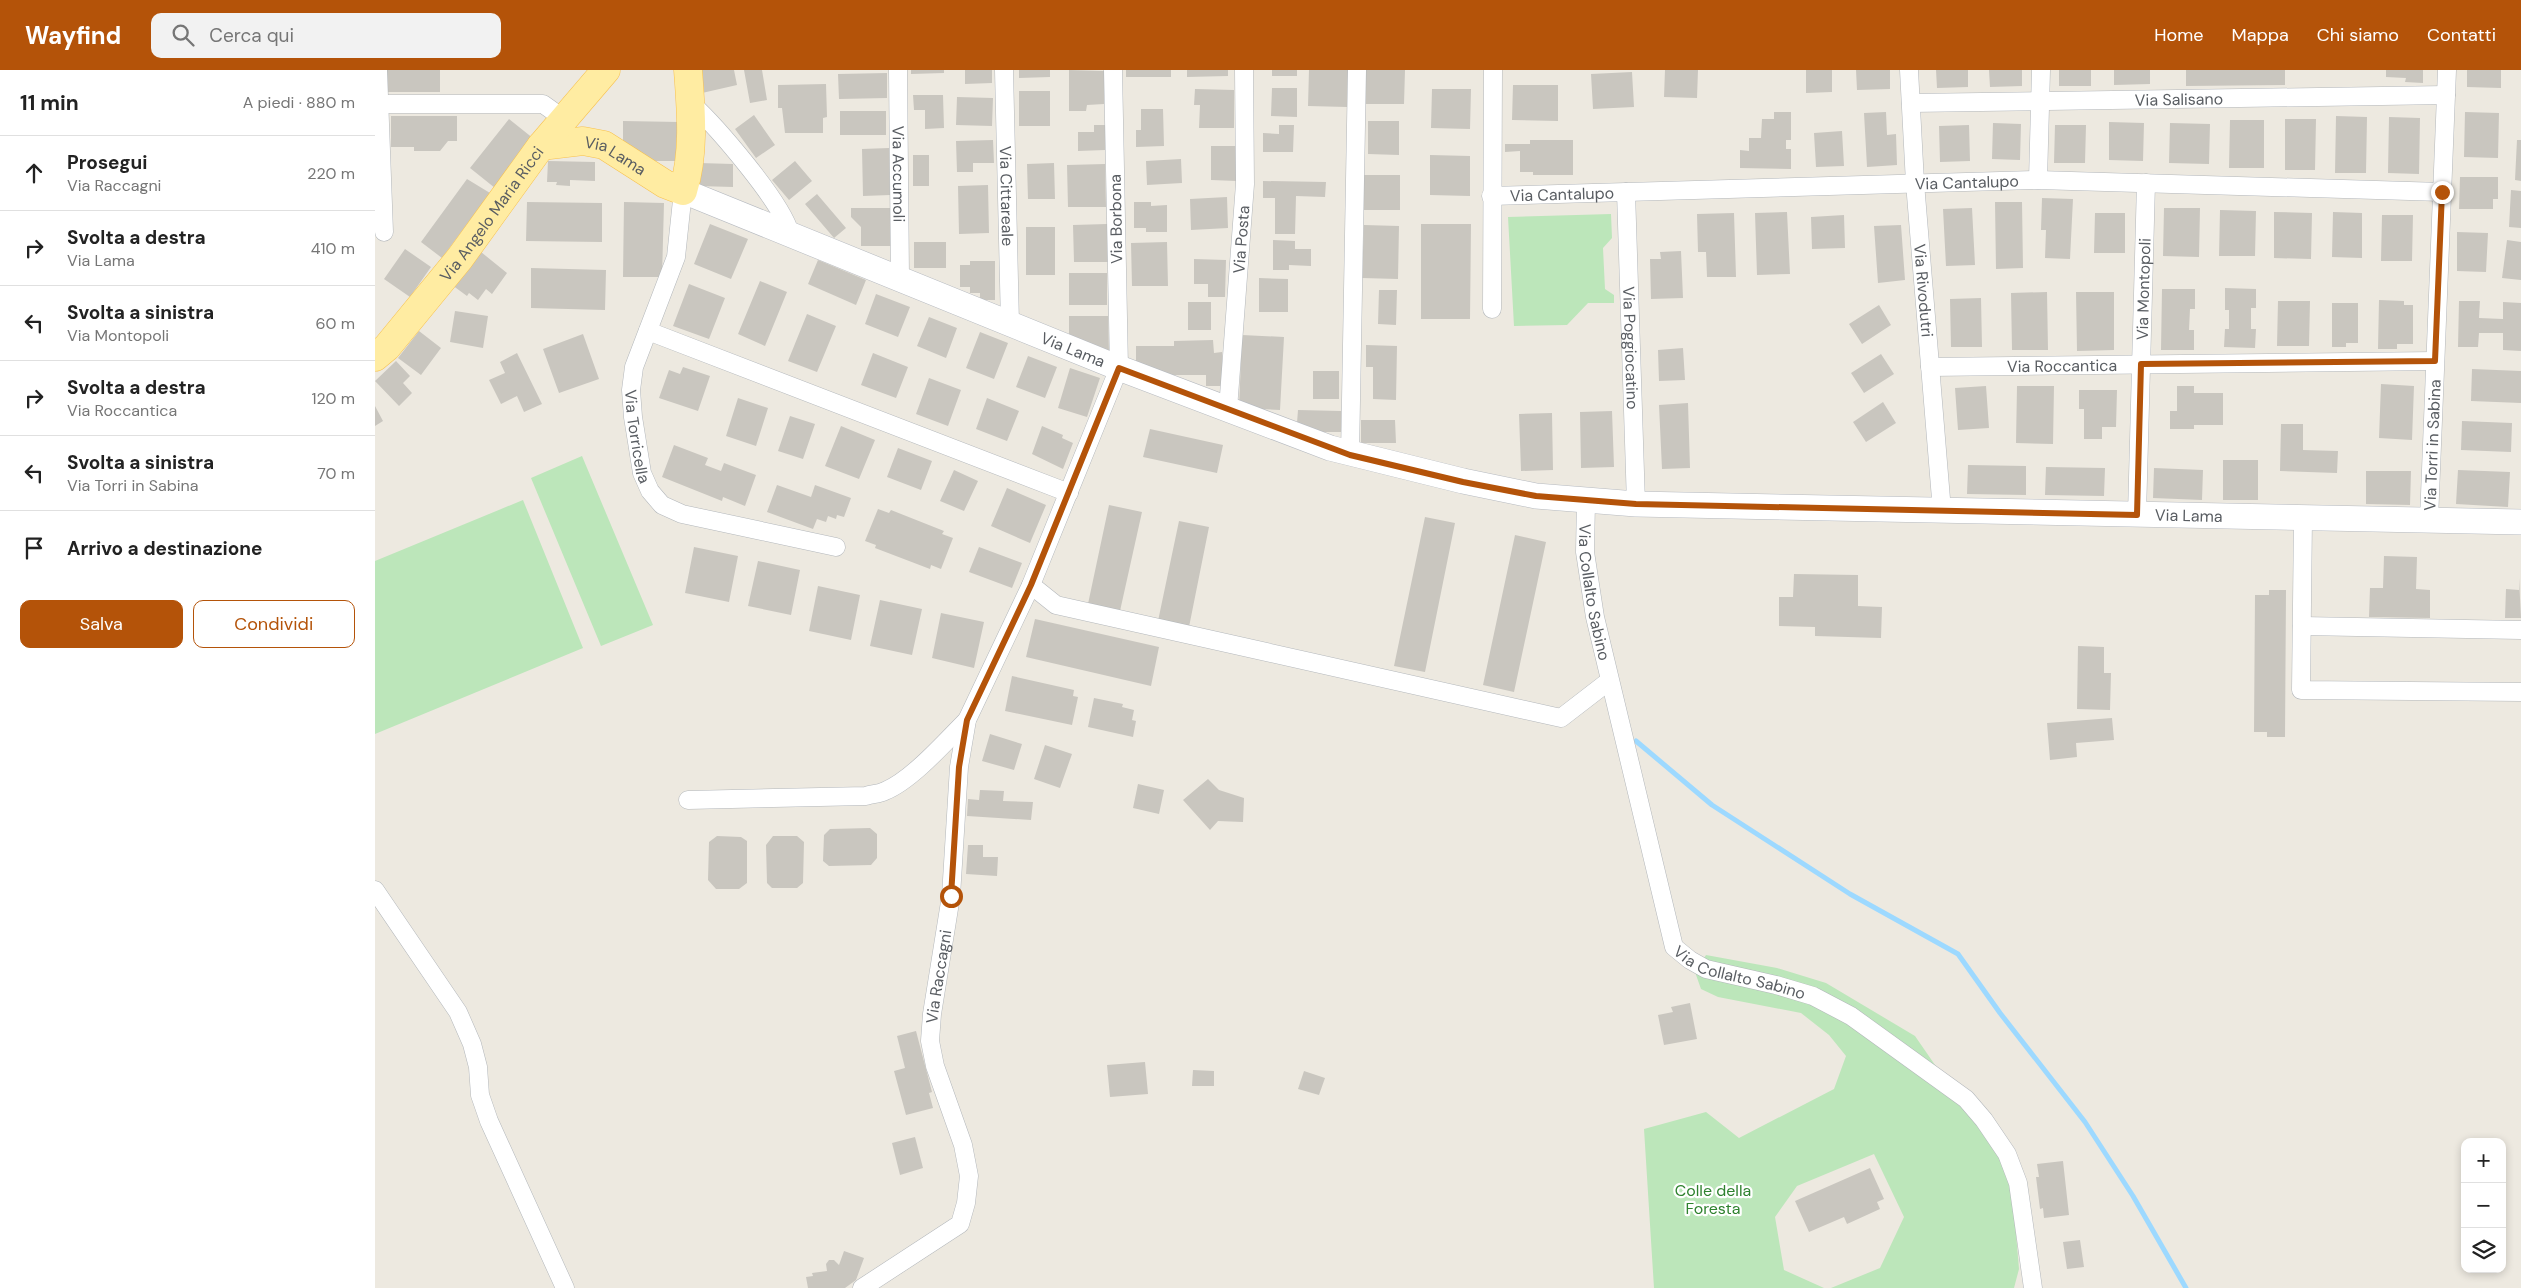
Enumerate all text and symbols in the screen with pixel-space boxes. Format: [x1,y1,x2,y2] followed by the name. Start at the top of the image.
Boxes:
[151,13,501,58] search box
[25,20,121,51] text: Wayfind
[169,21,197,49] icon: search
[209,23,294,48] text: Cerca qui
[2154,23,2204,47] text: Home
[2232,23,2289,47] text: Mappa
[2317,23,2399,47] text: Chi siamo
[2427,23,2496,47] text: Contatti
[2135,88,2223,110] street label: Via Salisano
[20,89,79,117] text: 11 min
[243,92,355,113] text: A piedi · 880 m
[888,126,910,222] street label: Via Accumoli
[583,131,650,180] street label: Via Lama
[435,142,548,286] street label: Via Angelo Maria Ricci
[995,146,1019,246] street label: Via Cittareale
[67,150,147,175] text: Prosegui
[20,159,48,187] icon: ahead
[307,163,355,184] text: 220 m
[1914,170,2019,194] street label: Via Cantalupo
[1105,174,1127,264] street label: Via Borbona
[67,175,161,196] text: Via Raccagni
[2431,181,2454,204] route end
[1510,182,1614,206] street label: Via Cantalupo
[1228,205,1254,274] street label: Via Posta
[67,225,206,250] text: Svolta a destra
[20,234,48,262] icon: right
[311,238,355,259] text: 410 m
[2131,238,2155,340] street label: Via Montopoli
[1910,243,1938,338] street label: Via Rivodutri
[67,250,135,271] text: Via Lama
[1619,286,1643,410] street label: Via Poggiocatino
[67,300,214,325] text: Svolta a sinistra
[20,309,48,337] icon: left
[315,313,355,334] text: 60 m
[67,325,169,346] text: Via Montopoli
[1038,327,1108,372] street label: Via Lama
[2007,354,2117,377] street label: Via Roccantica
[67,375,206,400] text: Svolta a destra
[2419,379,2445,511] street label: Via Torri in Sabina
[20,384,48,412] icon: right
[311,388,355,409] text: 120 m
[620,389,656,486] street label: Via Torricella
[67,400,177,421] text: Via Roccantica
[67,450,214,475] text: Svolta a sinistra
[20,459,48,487] icon: left
[317,463,355,484] text: 70 m
[67,475,198,496] text: Via Torri in Sabina
[2155,504,2223,526] street label: Via Lama
[1575,524,1616,663] street label: Via Collalto Sabino
[20,534,48,562] icon: arrive
[67,536,262,561] text: Arrivo a destinazione
[20,600,183,648] button: Salva
[193,600,355,648] button: Condividi
[940,885,963,908] route start
[921,928,956,1024] street label: Via Raccagni
[1669,941,1808,1004] street label: Via Collalto Sabino
[2461,1138,2506,1273] map controls
[2461,1138,2506,1183] button: +
[1675,1180,1751,1219] park label: Colle della Foresta
[2461,1183,2506,1228] button: −
[2461,1228,2506,1273] button: layers

